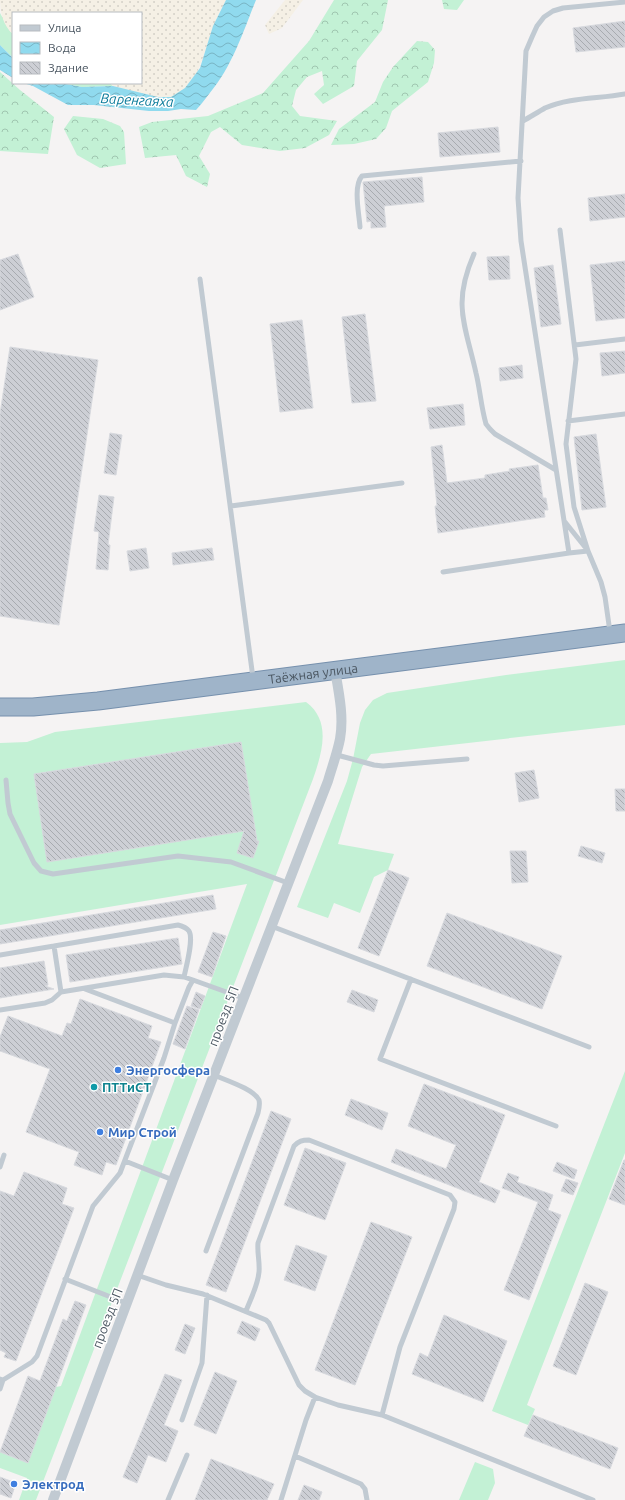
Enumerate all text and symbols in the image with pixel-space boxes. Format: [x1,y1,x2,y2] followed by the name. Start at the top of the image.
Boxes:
[12,12,142,84] legend
[48,21,81,34] text: Улица
[48,41,76,54] text: Вода
[48,61,89,74] text: Здание
[100,90,174,110] water label: Варенгаяха
[267,661,359,686] street label: Таёжная улица
[205,984,241,1048] street label: проезд 5П
[126,1063,210,1077] place label: Энергосфера
[113,1065,123,1075] marker: Энергосфера
[102,1080,152,1094] place label: ПТТиСТ
[89,1082,99,1092] marker: ПТТиСТ
[108,1125,177,1139] place label: Мир Строй
[95,1127,105,1137] marker: Мир Строй
[89,1286,125,1350] street label: проезд 5П
[22,1477,85,1491] place label: Электрод
[9,1479,19,1489] marker: Электрод

